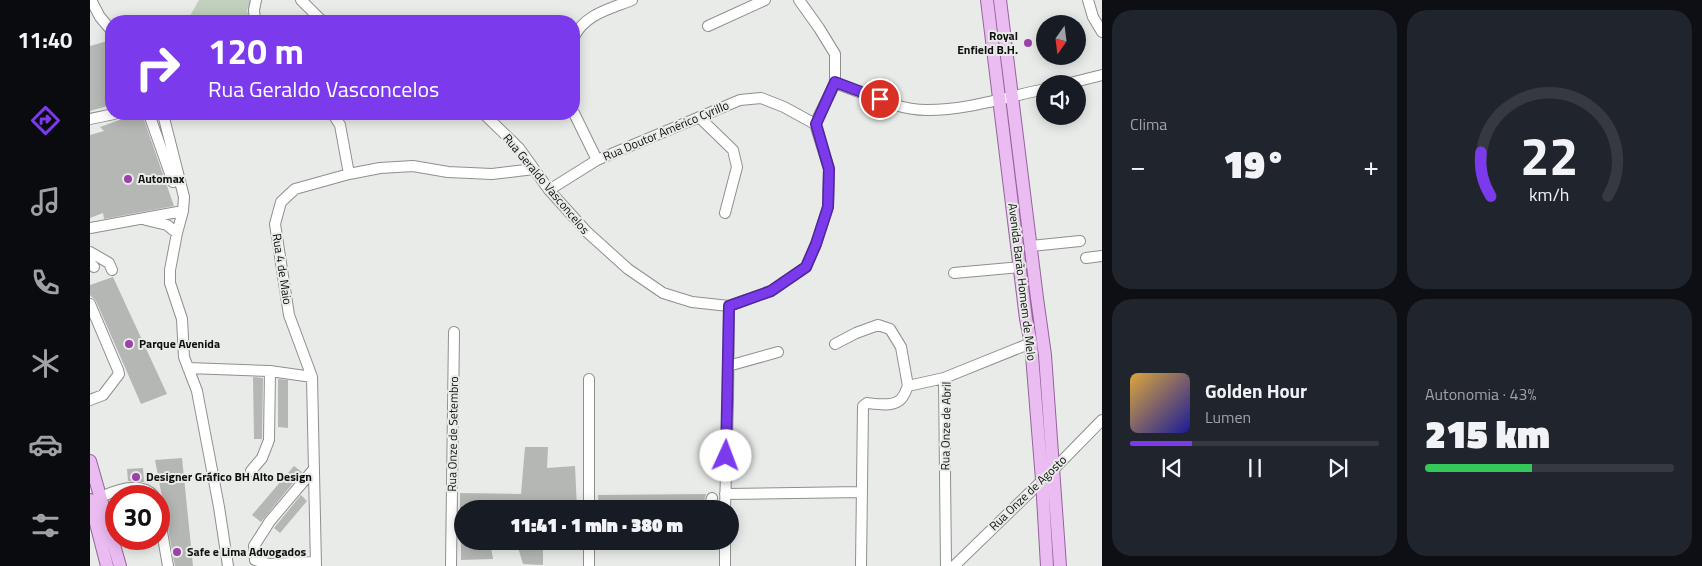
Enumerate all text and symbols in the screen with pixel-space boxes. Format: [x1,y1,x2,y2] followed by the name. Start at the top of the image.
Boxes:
[1036,15,1086,65] north arrow
[1036,15,1086,125] map controls
[18,23,72,57] text: 11:40
[208,24,304,78] text: 120 m
[957,26,1018,59] place label: Royal Enfield B.H.
[125,35,190,100] icon: right
[1022,37,1034,49] marker: Royal Enfield B.H.
[208,72,439,106] text: Rua Geraldo Vasconcelos
[1036,75,1086,125] button: sound
[859,78,901,120] pin
[866,85,894,113] icon: arrive
[600,95,732,166] street label: Rua Doutor Américo Cyrillo
[28,103,63,138] icon: directions
[1130,112,1167,136] text: Clima
[1520,116,1579,195] text: 22
[499,129,594,238] street label: Rua Geraldo Vasconcelos
[1223,135,1286,193] text: 19°
[1130,144,1146,187] text: −
[1363,144,1379,187] text: +
[138,169,185,188] place label: Automax
[122,173,134,185] marker: Automax
[1529,181,1570,208] text: km/h
[28,184,63,219] icon: music
[1003,202,1042,362] street label: Avenida Barão Homem de Melo
[267,232,297,306] street label: Rua 4 de Maio
[28,265,63,300] icon: phone
[139,334,220,353] place label: Parque Avenida
[123,338,135,350] marker: Parque Avenida
[28,346,63,381] icon: climate
[442,376,463,492] street label: Rua Onze de Setembro
[1205,376,1307,405] text: Golden Hour
[935,381,956,471] street label: Rua Onze de Abril
[1425,382,1536,406] text: Autonomia · 43%
[1205,405,1251,429] text: Lumen
[1425,405,1550,463] text: 215 km
[28,427,63,462] icon: car
[699,429,751,481] position arrow
[985,451,1071,535] street label: Rua Onze de Agosto
[1158,454,1186,482] icon: previous
[1241,454,1269,482] icon: pause
[1324,454,1352,482] icon: next
[146,467,312,486] place label: Designer Gráfico BH Alto Design
[130,471,142,483] marker: Designer Gráfico BH Alto Design
[105,485,170,550] speed limit sign: 30
[28,508,63,543] icon: filters
[510,510,683,539] text: 11:41 · 1 min · 380 m
[187,542,307,561] place label: Safe e Lima Advogados
[171,546,183,558] marker: Safe e Lima Advogados

